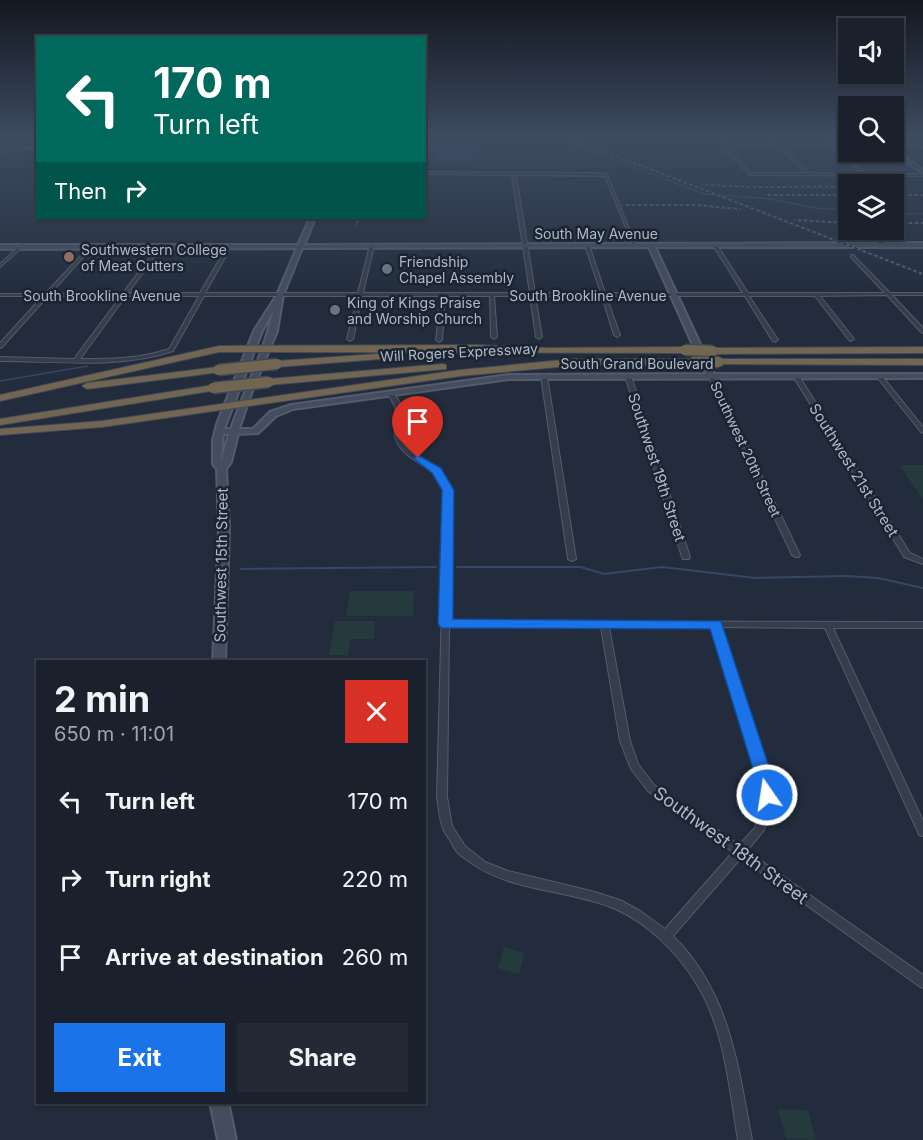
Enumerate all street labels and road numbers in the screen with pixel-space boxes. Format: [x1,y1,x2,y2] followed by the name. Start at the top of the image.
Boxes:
[534,225,658,242] street label: South May Avenue
[23,287,181,304] street label: South Brookline Avenue
[509,287,667,304] street label: South Brookline Avenue
[380,339,538,365] street label: Will Rogers Expressway
[560,355,714,372] street label: South Grand Boulevard
[707,378,785,520] street label: Southwest 20th Street
[624,390,690,544] street label: Southwest 19th Street
[805,400,903,540] street label: Southwest 21st Street
[210,487,232,642] street label: Southwest 15th Street
[650,782,812,908] street label: Southwest 18th Street

